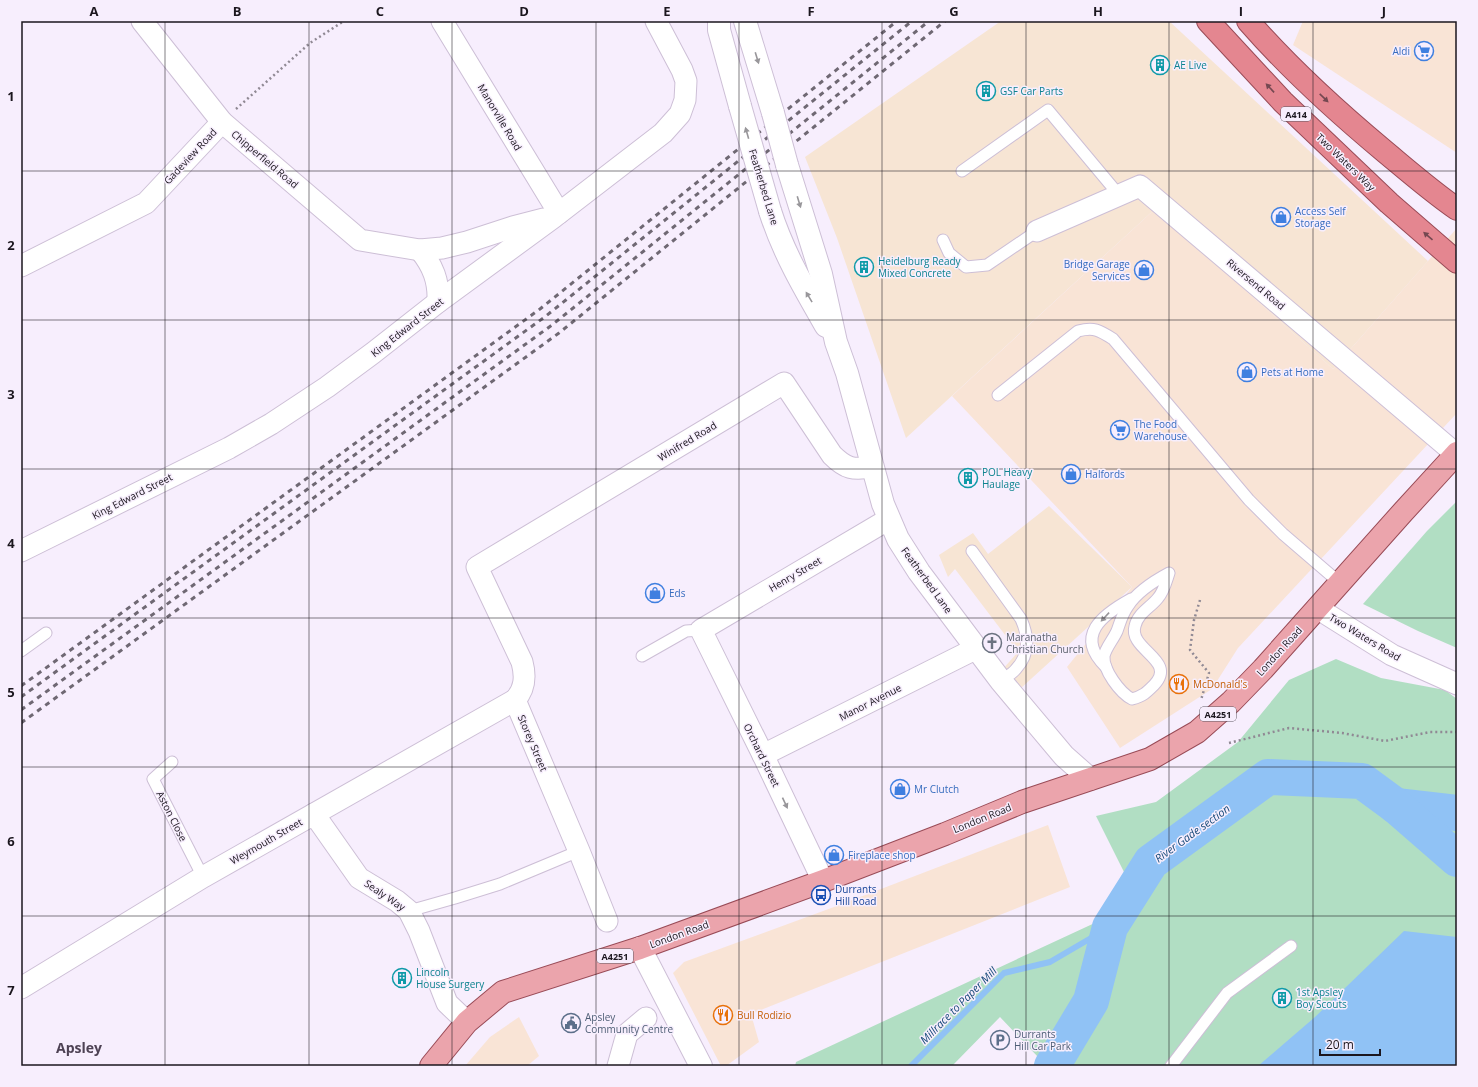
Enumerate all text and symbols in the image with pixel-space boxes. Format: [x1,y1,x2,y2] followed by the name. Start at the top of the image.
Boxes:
[90,2,99,20] text: A
[233,2,242,20] text: B
[376,2,384,20] text: C
[519,2,529,20] text: D
[663,2,671,20] text: E
[807,2,815,20] text: F
[949,2,959,20] text: G
[1093,2,1103,20] text: H
[1239,2,1243,20] text: I
[1381,2,1386,20] text: J
[1413,40,1435,62] supermarket icon: Aldi
[1393,44,1410,58] place label: Aldi
[754,53,760,65] one-way arrow
[1149,54,1171,76] building icon: AE Live
[1174,58,1207,72] place label: AE Live
[975,80,997,102] building icon: GSF Car Parts
[475,81,525,153] street label: Manorville Road
[1266,83,1275,93] one-way arrow
[1000,84,1063,98] place label: GSF Car Parts
[7,87,15,105] text: 1
[1319,93,1329,103] one-way arrow
[1281,107,1311,121] road number: A414
[160,125,220,187] street label: Gadeview Road
[744,126,750,139] one-way arrow
[229,127,301,191] street label: Chipperfield Road
[1313,130,1379,194] street label: Two Waters Way
[746,147,782,227] street label: Featherbed Lane
[796,196,802,208] one-way arrow
[1295,204,1346,230] place label: Access Self Storage
[1270,206,1292,228] shop icon: Access Self Storage
[1422,232,1433,241] one-way arrow
[7,236,15,254] text: 2
[878,254,962,280] place label: Heidelburg Ready Mixed Concrete
[1224,255,1288,313] street label: Riversend Road
[853,256,875,278] building icon: Heidelburg Ready Mixed Concrete
[1064,257,1130,283] place label: Bridge Garage Services
[1133,259,1155,281] shop icon: Bridge Garage Services
[805,291,812,303] one-way arrow
[368,294,447,360] street label: King Edward Street
[1236,361,1258,383] shop icon: Pets at Home
[1261,365,1324,379] place label: Pets at Home
[7,385,15,403] text: 3
[1134,417,1188,443] place label: The Food Warehouse
[655,418,719,464] street label: Winifred Road
[1109,419,1131,441] supermarket icon: The Food Warehouse
[1060,463,1082,485] shop icon: Halfords
[982,465,1033,491] place label: POL Heavy Haulage
[957,467,979,489] building icon: POL Heavy Haulage
[1085,467,1125,481] place label: Halfords
[89,469,175,522] street label: King Edward Street
[7,534,15,552] text: 4
[898,544,956,616] street label: Featherbed Lane
[766,553,824,595] street label: Henry Street
[644,582,666,604] shop icon: Eds
[669,586,686,600] place label: Eds
[1327,610,1403,664] street label: Two Waters Road
[1100,612,1109,623] one-way arrow
[1253,623,1305,679] street label: London Road
[1006,630,1084,656] place label: Maranatha Christian Church
[981,632,1003,654] church icon: Maranatha Christian Church
[1168,673,1190,695] restaurant icon: McDonald's
[1193,677,1248,691] place label: McDonald's
[836,680,904,724] street label: Manor Avenue
[7,683,15,701] text: 5
[1200,707,1236,721] road number: A4251
[515,713,551,774] street label: Storey Street
[741,721,784,790] street label: Orchard Street
[889,778,911,800] shop icon: Mr Clutch
[914,782,959,796] place label: Mr Clutch
[153,788,191,844] street label: Aston Close
[782,797,789,809] one-way arrow
[951,800,1013,836] street label: London Road
[1151,801,1233,865] water label: River Gade section
[227,814,305,867] street label: Weymouth Street
[7,832,15,850] text: 6
[823,844,845,866] shop icon: Fireplace shop
[848,848,916,862] place label: Fireplace shop
[362,876,409,914] street label: Sealy Way
[835,882,877,908] place label: Durrants Hill Road
[810,884,832,906] bus stop icon: Durrants Hill Road
[647,917,711,951] street label: London Road
[597,949,633,963] road number: A4251
[916,963,1000,1047] water label: Millrace to Paper Mill
[416,965,485,991] place label: Lincoln House Surgery
[391,967,413,989] building icon: Lincoln House Surgery
[7,981,15,999] text: 7
[1296,985,1347,1011] place label: 1st Apsley Boy Scouts
[1271,987,1293,1009] building icon: 1st Apsley Boy Scouts
[712,1004,734,1026] restaurant icon: Bull Rodizio
[737,1008,791,1022] place label: Bull Rodizio
[585,1010,673,1036] place label: Apsley Community Centre
[560,1012,582,1034] public building icon: Apsley Community Centre
[1014,1027,1072,1053] place label: Durrants Hill Car Park
[989,1029,1011,1051] parking icon: Durrants Hill Car Park
[1320,1031,1380,1057] scale bar
[1326,1036,1354,1053] text: 20 m
[56,1038,102,1057] district label: Apsley

